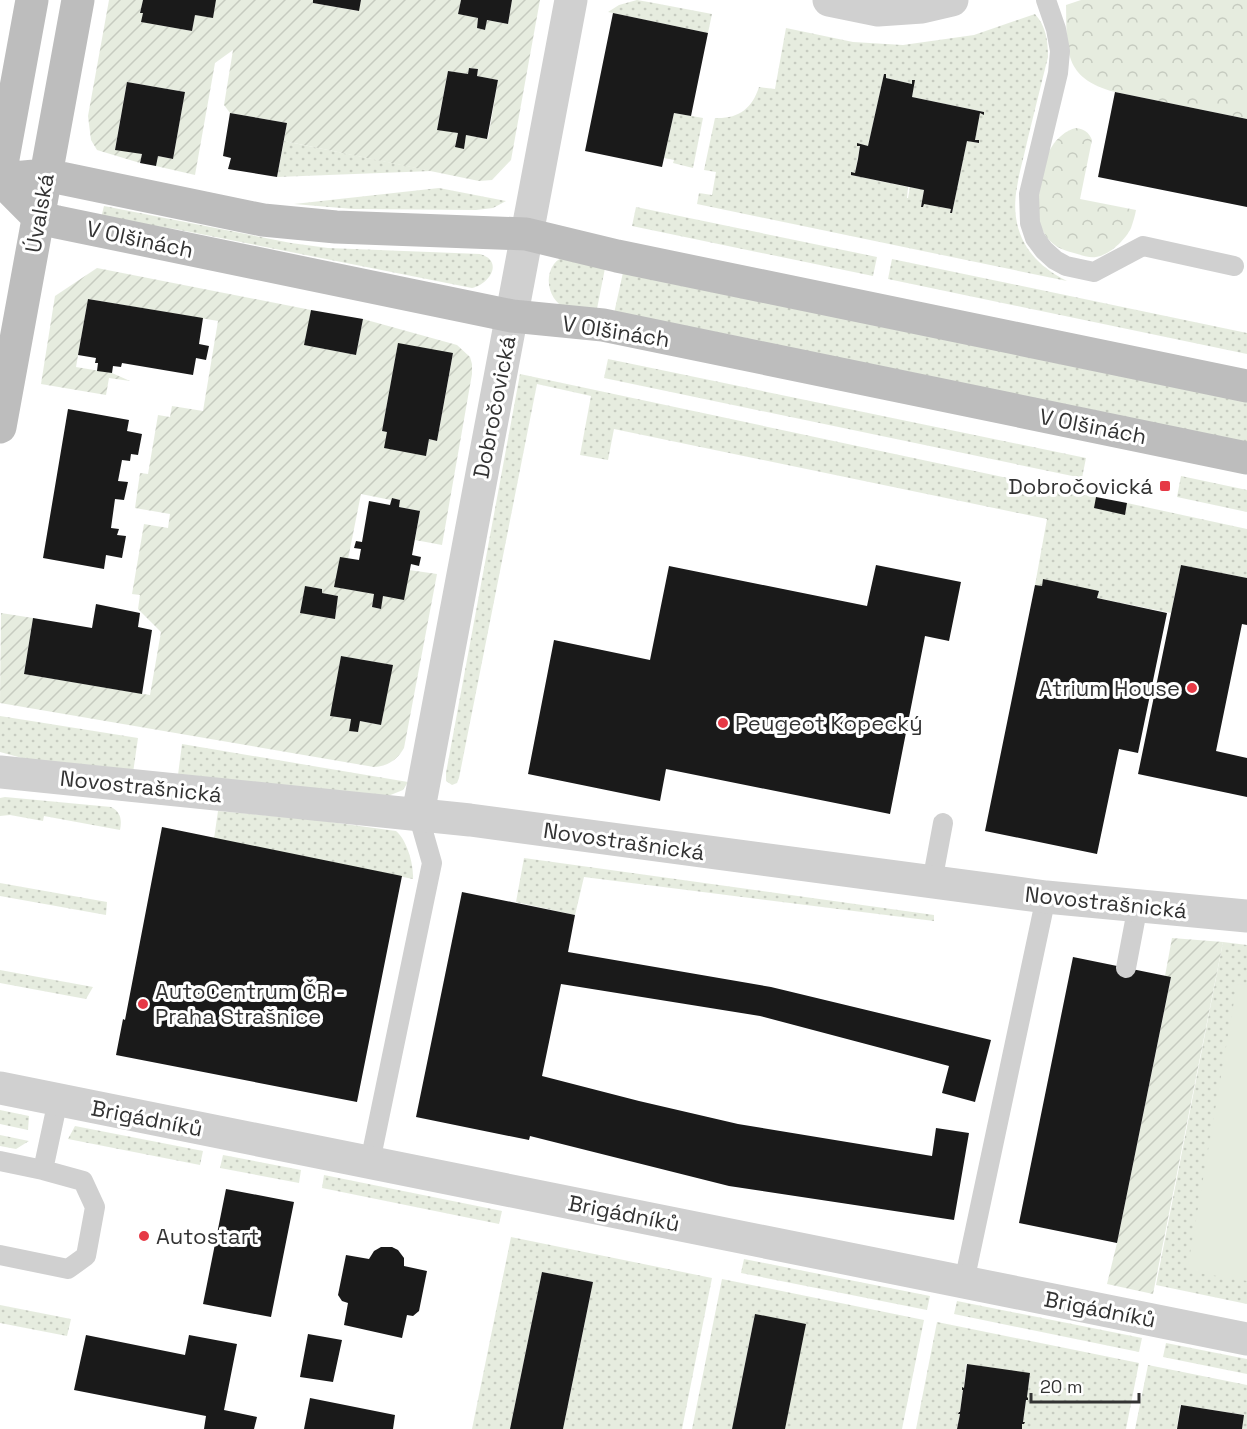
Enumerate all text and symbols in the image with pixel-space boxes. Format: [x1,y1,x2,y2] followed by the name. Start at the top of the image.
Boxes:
[18,171,60,255] street label: Úvalská
[84,214,196,264] street label: V Olšinách
[560,309,672,353] street label: V Olšinách
[466,333,522,481] street label: Dobročovická
[1037,402,1149,450] street label: V Olšinách
[1008,472,1153,500] place label: Dobročovická
[1158,479,1172,493] marker: Dobročovická
[1039,674,1180,702] place label: Atrium House
[1185,681,1199,695] marker: Atrium House
[735,709,923,737] place label: Peugeot Kopecký
[716,716,730,730] marker: Peugeot Kopecký
[59,764,224,808] street label: Novostrašnická
[542,816,707,866] street label: Novostrašnická
[1024,880,1189,924] street label: Novostrašnická
[155,977,345,1030] place label: AutoCentrum ČR - Praha Strašnice
[136,997,150,1011] marker: AutoCentrum ČR - Praha Strašnice
[89,1093,205,1143] street label: Brigádníků
[566,1188,682,1238] street label: Brigádníků
[156,1222,259,1250] place label: Autostart
[137,1229,151,1243] marker: Autostart
[1042,1284,1158,1334] street label: Brigádníků
[1031,1366,1139,1404] scale bar
[1040,1375,1083,1398] text: 20 m

